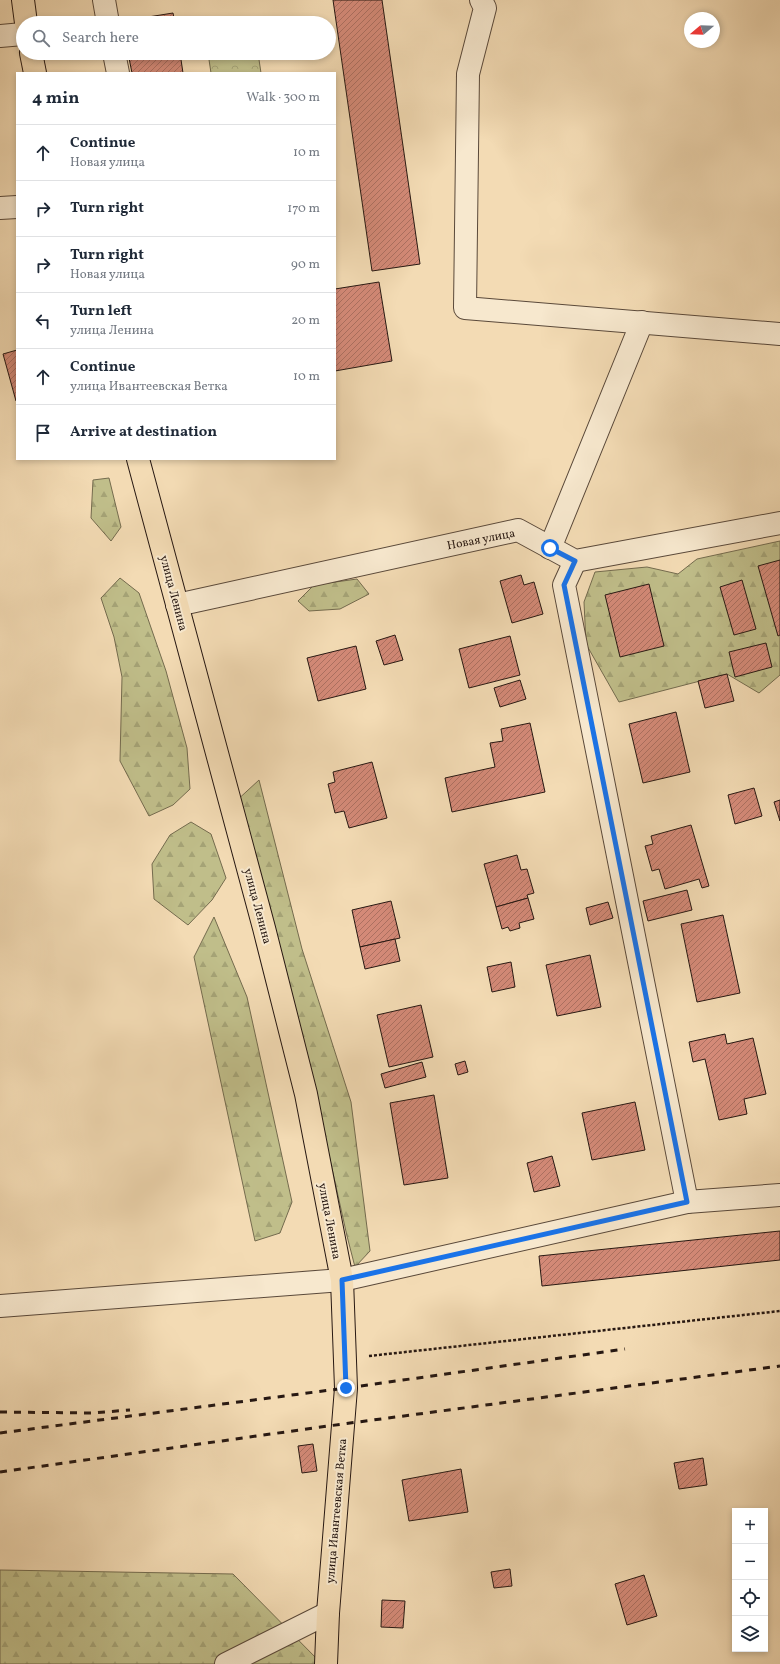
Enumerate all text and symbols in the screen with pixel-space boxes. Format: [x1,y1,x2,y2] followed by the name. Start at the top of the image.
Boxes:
[684,12,720,48] north arrow
[16,16,336,60] search box
[30,27,52,49] icon: search
[62,28,139,49] text: Search here
[32,87,79,110] text: 4 min
[246,89,320,107] text: Walk · 300 m
[70,133,135,154] text: Continue
[32,142,54,164] icon: ahead
[293,144,320,162] text: 10 m
[70,154,145,172] text: Новая улица
[32,198,54,220] icon: right
[70,198,144,219] text: Turn right
[287,200,320,218] text: 170 m
[70,245,144,266] text: Turn right
[32,254,54,276] icon: right
[291,256,320,274] text: 90 m
[70,266,145,284] text: Новая улица
[70,301,132,322] text: Turn left
[32,310,54,332] icon: left
[291,312,320,330] text: 20 m
[70,322,154,340] text: улица Ленина
[70,357,135,378] text: Continue
[32,366,54,388] icon: ahead
[293,368,320,386] text: 10 m
[70,378,228,396] text: улица Ивантеевская Ветка
[32,422,54,444] icon: arrive
[70,422,217,443] text: Arrive at destination
[446,526,517,554] street label: Новая улица
[541,539,559,557] route start
[155,554,191,633] street label: улица Ленина
[239,867,275,946] street label: улица Ленина
[314,1182,344,1261] street label: улица Ленина
[337,1379,355,1397] route end
[323,1438,351,1584] street label: улица Ивантеевская Ветка
[732,1508,768,1652] map controls
[732,1508,768,1544] button: +
[732,1544,768,1580] button: −
[732,1580,768,1616] button: locate
[732,1616,768,1652] button: layers

